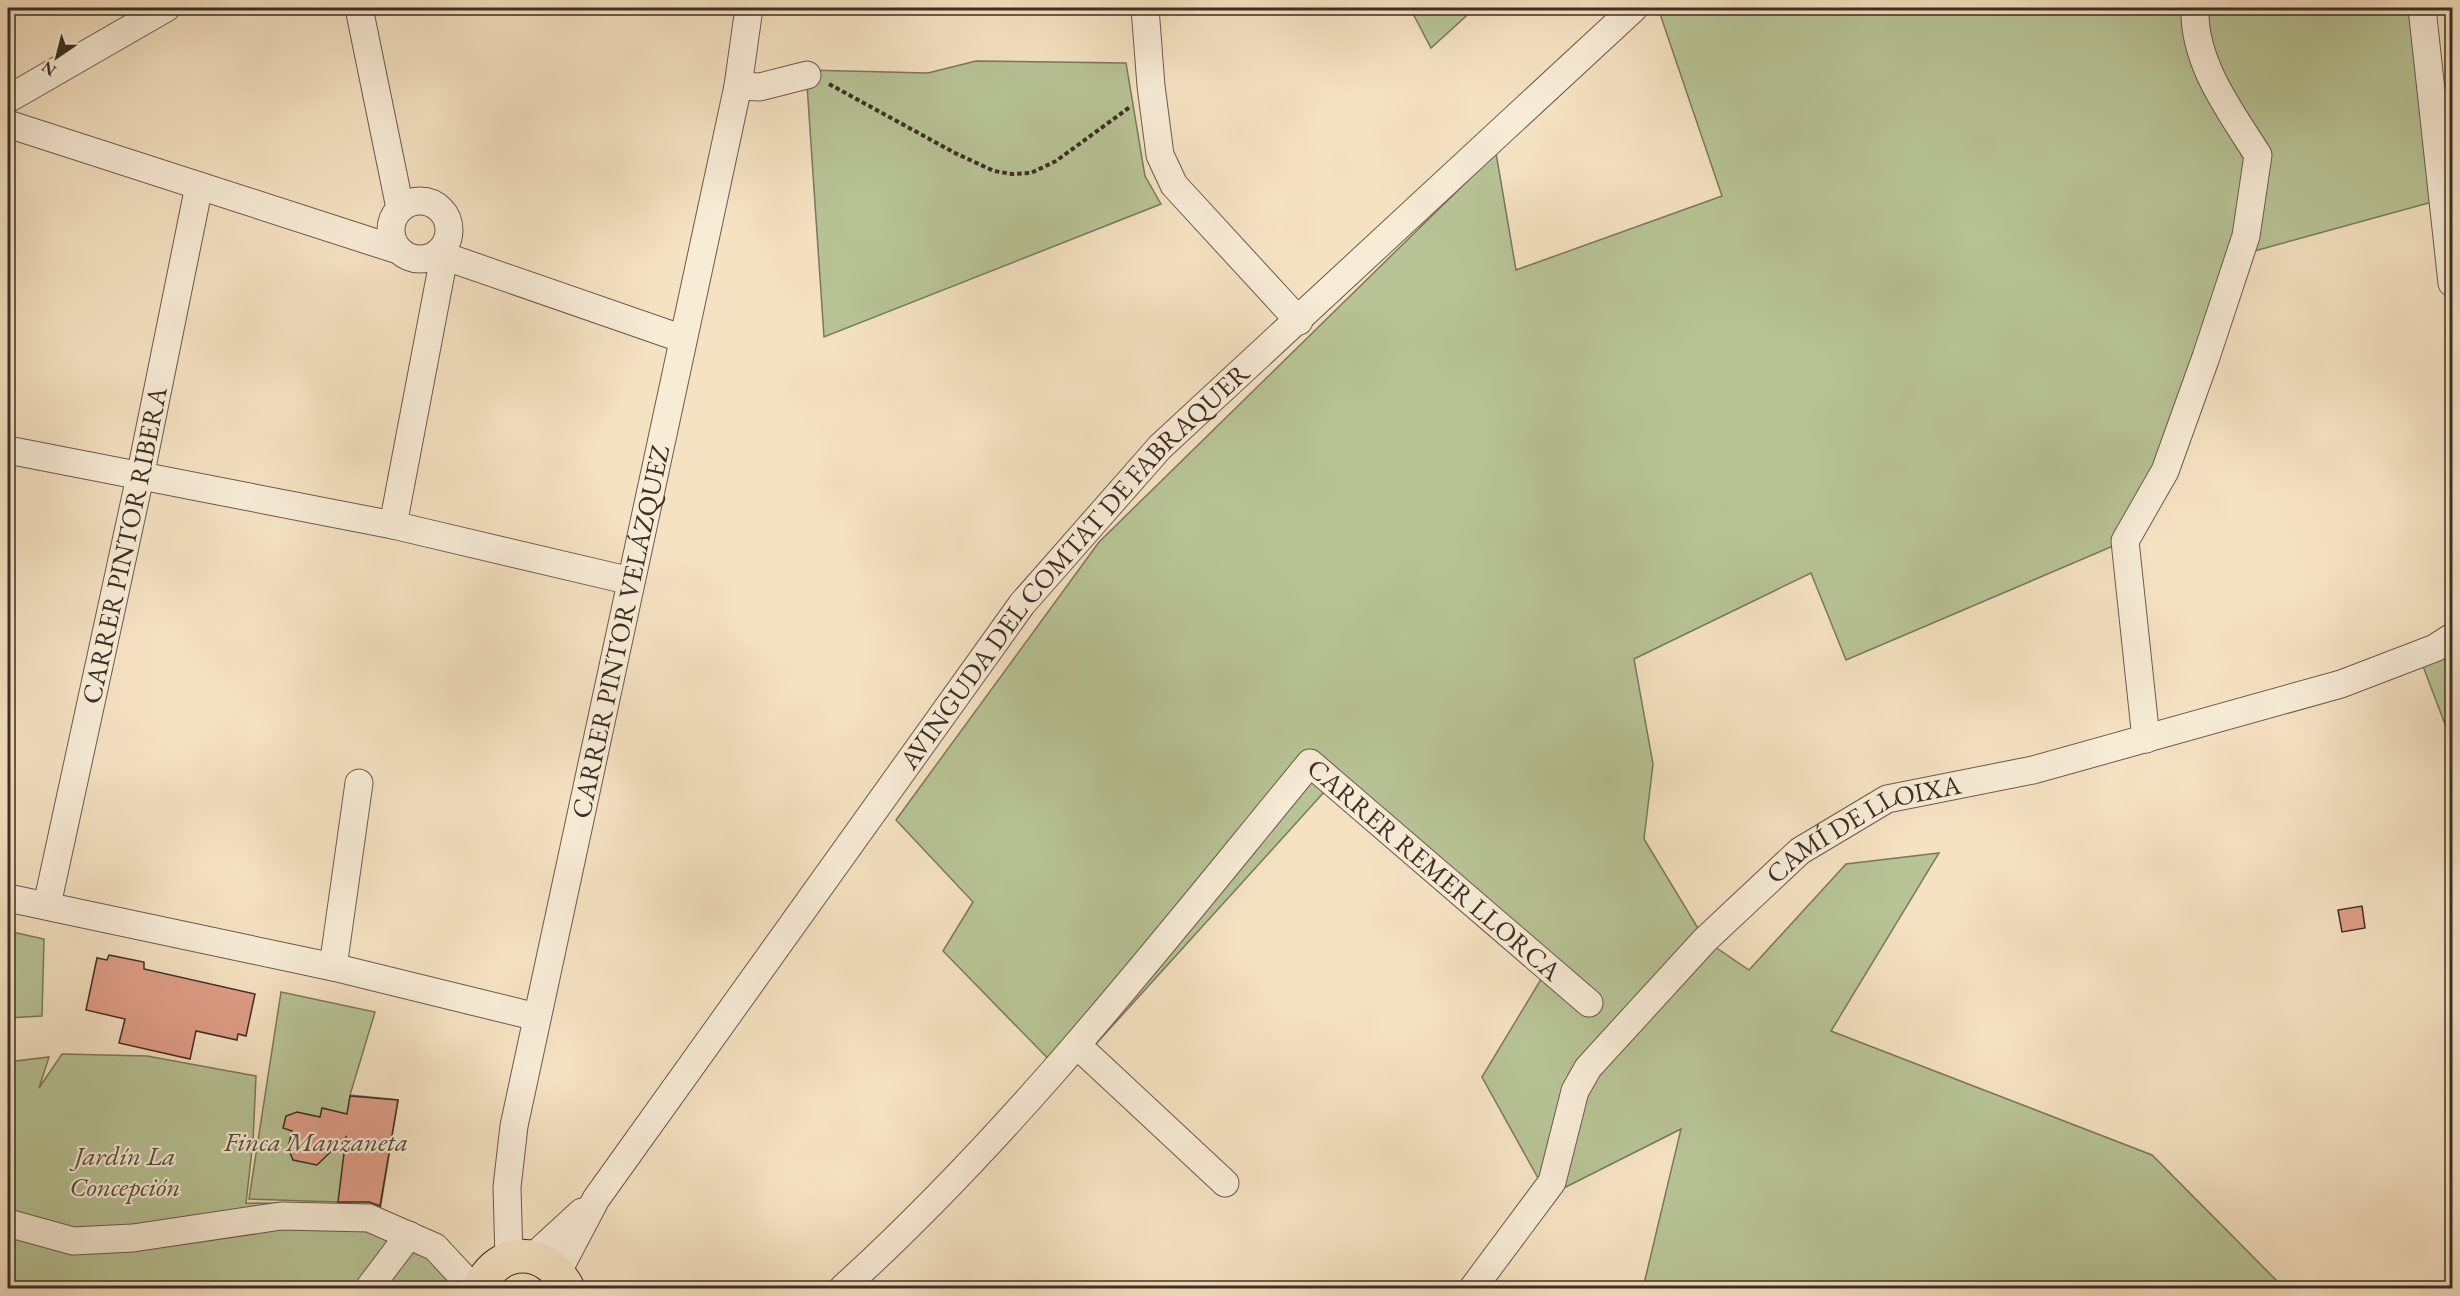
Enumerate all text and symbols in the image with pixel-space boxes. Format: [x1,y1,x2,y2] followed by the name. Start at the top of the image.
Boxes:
[27,27,87,87] north arrow
[37,57,60,81] text: N
[891,355,1257,777] street label: AVINGUDA DEL COMTAT DE FABRAQUER
[73,383,175,707] street label: CARRER PINTOR RIBERA
[563,442,677,821] street label: CARRER PINTOR VELÁZQUEZ
[1300,750,1569,989] street label: CARRER REMER LLORCA
[1758,767,1964,891] street label: CAMÍ DE LLOIXA
[223,1124,408,1159] park label: Finca Manzaneta
[70,1138,180,1204] park label: Jardín La Concepción

